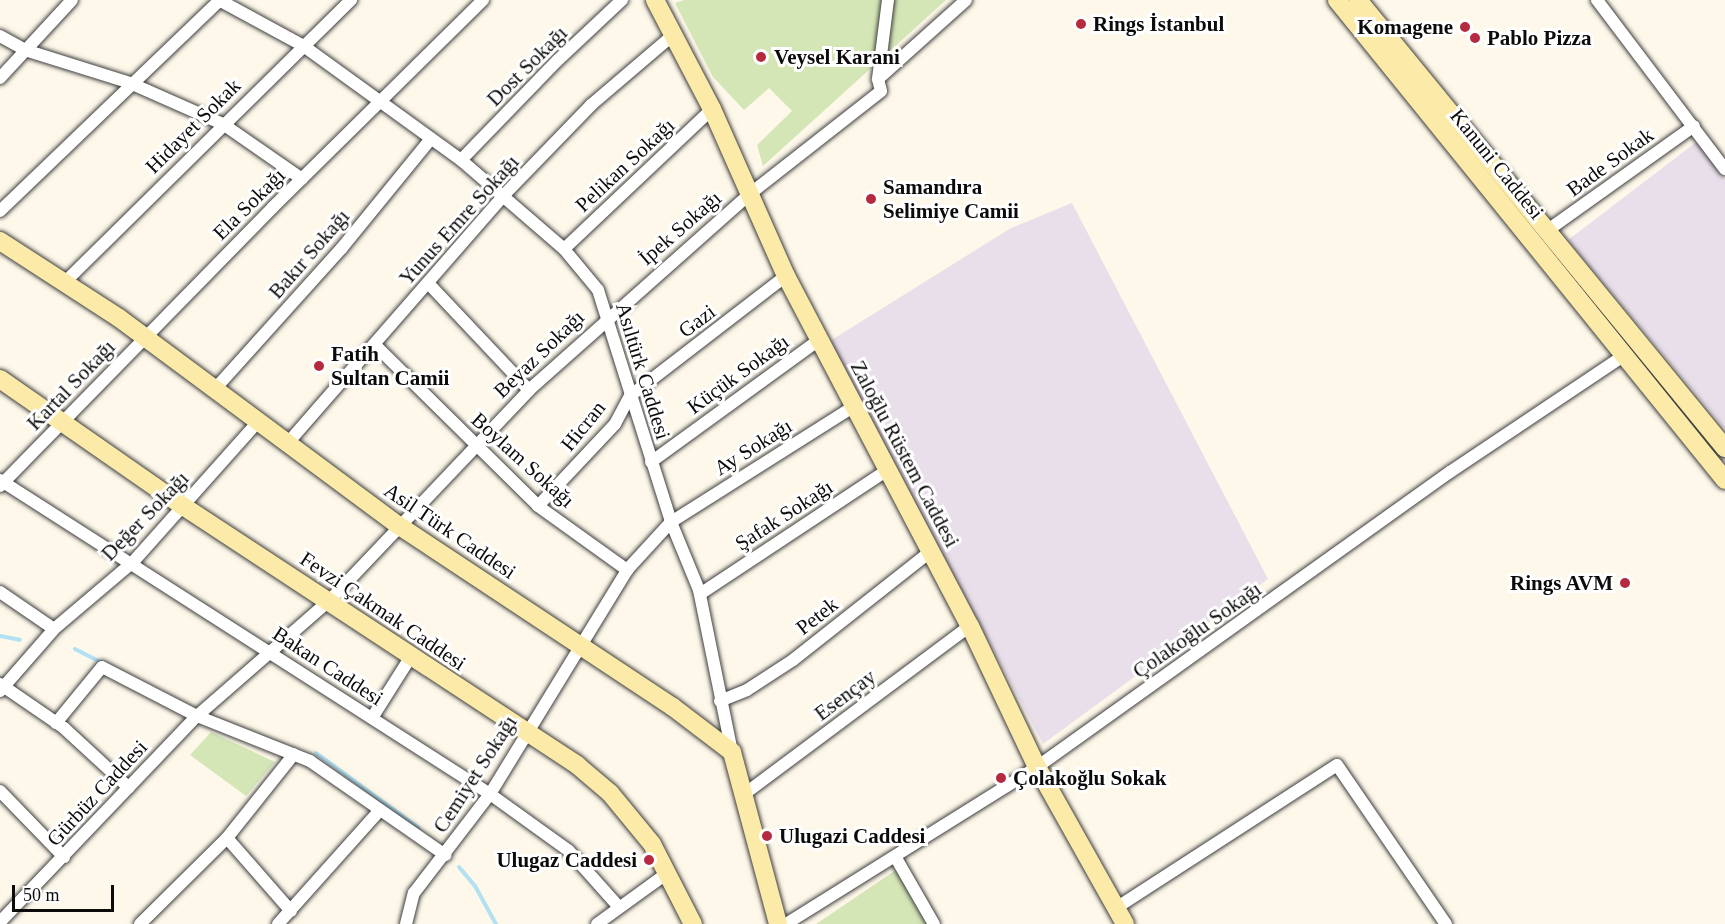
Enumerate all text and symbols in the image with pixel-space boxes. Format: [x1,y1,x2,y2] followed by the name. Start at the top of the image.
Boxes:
[1093,11,1244,37] place label: Rings İstanbul
[1341,14,1453,40] place label: Komagene
[477,16,577,116] street label: Dost Sokağı
[1074,17,1088,31] marker: Rings İstanbul
[1458,20,1472,34] marker: Komagene
[1487,25,1604,51] place label: Pablo Pizza
[1468,31,1482,45] marker: Pablo Pizza
[774,44,915,70] place label: Veysel Karani
[752,48,770,66] marker: Veysel Karani
[135,68,251,184] street label: Hidayet Sokak
[1439,97,1555,231] street label: Kanuni Caddesi
[564,107,686,223] street label: Pelikan Sokağı
[1556,118,1664,206] street label: Bade Sokak
[387,142,531,298] street label: Yunus Emre Sokağı
[205,160,293,248] street label: Ela Sokağı
[883,174,1036,224] place label: Samandıra Selimiye Camii
[629,181,731,275] street label: İpek Sokağı
[864,192,878,206] marker: Samandıra Selimiye Camii
[260,200,358,308] street label: Bakır Sokağı
[608,292,678,450] street label: Asıltürk Caddesi
[673,298,721,344] street label: Gazi
[484,300,594,408] street label: Beyaz Sokağı
[677,325,799,423] street label: Küçük Sokağı
[17,330,125,440] street label: Kartal Sokağı
[331,341,463,391] place label: Fatih Sultan Camii
[838,343,972,565] street label: Zaloğlu Rüstem Caddesi
[312,359,326,373] marker: Fatih Sultan Camii
[553,393,613,459] street label: Hicran
[461,402,585,518] street label: Boylam Sokağı
[706,411,800,483] street label: Ay Sokağı
[90,460,200,572] street label: Değer Sokağı
[725,471,843,559] street label: Şafak Sokağı
[374,474,526,588] street label: Asil Türk Caddesi
[286,540,480,682] street label: Fevzi Çakmak Caddesi
[1503,570,1613,596] place label: Rings AVM
[1120,571,1274,689] street label: Çolakoğlu Sokağı
[1618,576,1632,590] marker: Rings AVM
[787,589,847,643] street label: Petek
[260,616,396,716] street label: Bakan Caddesi
[806,661,884,729] street label: Esençay
[423,704,527,844] street label: Cemiyet Sokağı
[34,727,160,859] street label: Gürbüz Caddesi
[1013,765,1187,791] place label: Çolakoğlu Sokak
[994,771,1008,785] marker: Çolakoğlu Sokak
[779,823,945,849] place label: Ulugazi Caddesi
[760,829,774,843] marker: Ulugazi Caddesi
[477,847,637,873] place label: Ulugaz Caddesi
[642,853,656,867] marker: Ulugaz Caddesi
[15,873,117,911] scale bar
[23,885,60,905] text: 50 m

